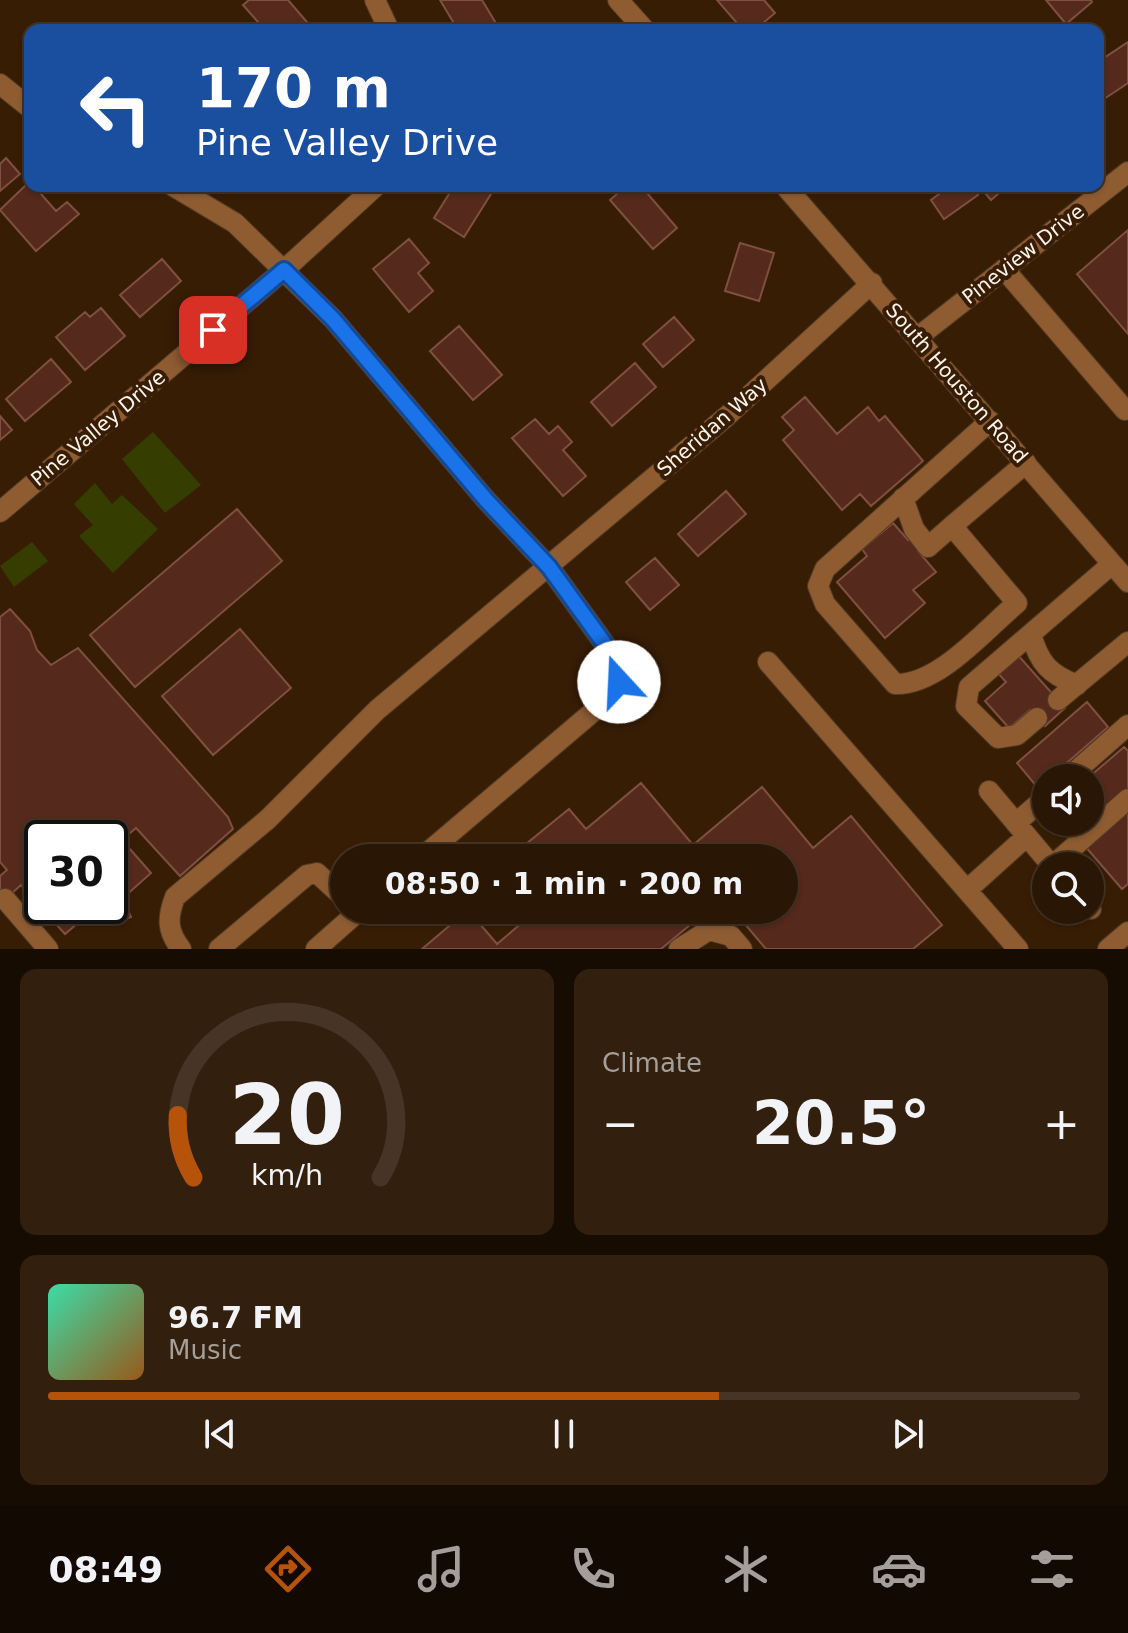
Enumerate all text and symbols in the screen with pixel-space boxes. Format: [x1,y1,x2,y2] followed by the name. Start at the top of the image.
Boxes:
[196,55,391,120] text: 170 m
[64,56,168,160] icon: left
[196,122,498,163] text: Pine Valley Drive
[957,199,1089,309] street label: Pineview Drive
[179,296,247,364] pin
[881,298,1033,468] street label: South Houston Road
[191,308,235,352] icon: arrive
[26,365,170,491] street label: Pine Valley Drive
[652,373,772,481] street label: Sheridan Way
[577,640,661,724] position arrow
[1032,764,1104,924] map controls
[1032,764,1104,836] button: sound
[24,820,128,924] speed limit sign: 30
[1032,852,1104,924] button: search
[385,866,743,901] text: 08:50 · 1 min · 200 m
[602,1048,702,1078] text: Climate
[229,1067,345,1164] text: 20
[752,1088,930,1158] text: 20.5°
[602,1098,639,1149] text: −
[1043,1098,1080,1149] text: +
[251,1158,323,1192] text: km/h
[168,1300,303,1335] text: 96.7 FM
[168,1335,242,1365] text: Music
[198,1412,242,1456] icon: previous
[542,1412,586,1456] icon: pause
[886,1412,930,1456] icon: next
[260,1541,316,1597] icon: directions
[413,1541,469,1597] icon: music
[565,1541,621,1597] icon: phone
[718,1541,774,1597] icon: climate
[871,1541,927,1597] icon: car
[1024,1541,1080,1597] icon: filters
[48,1549,163,1590] text: 08:49

